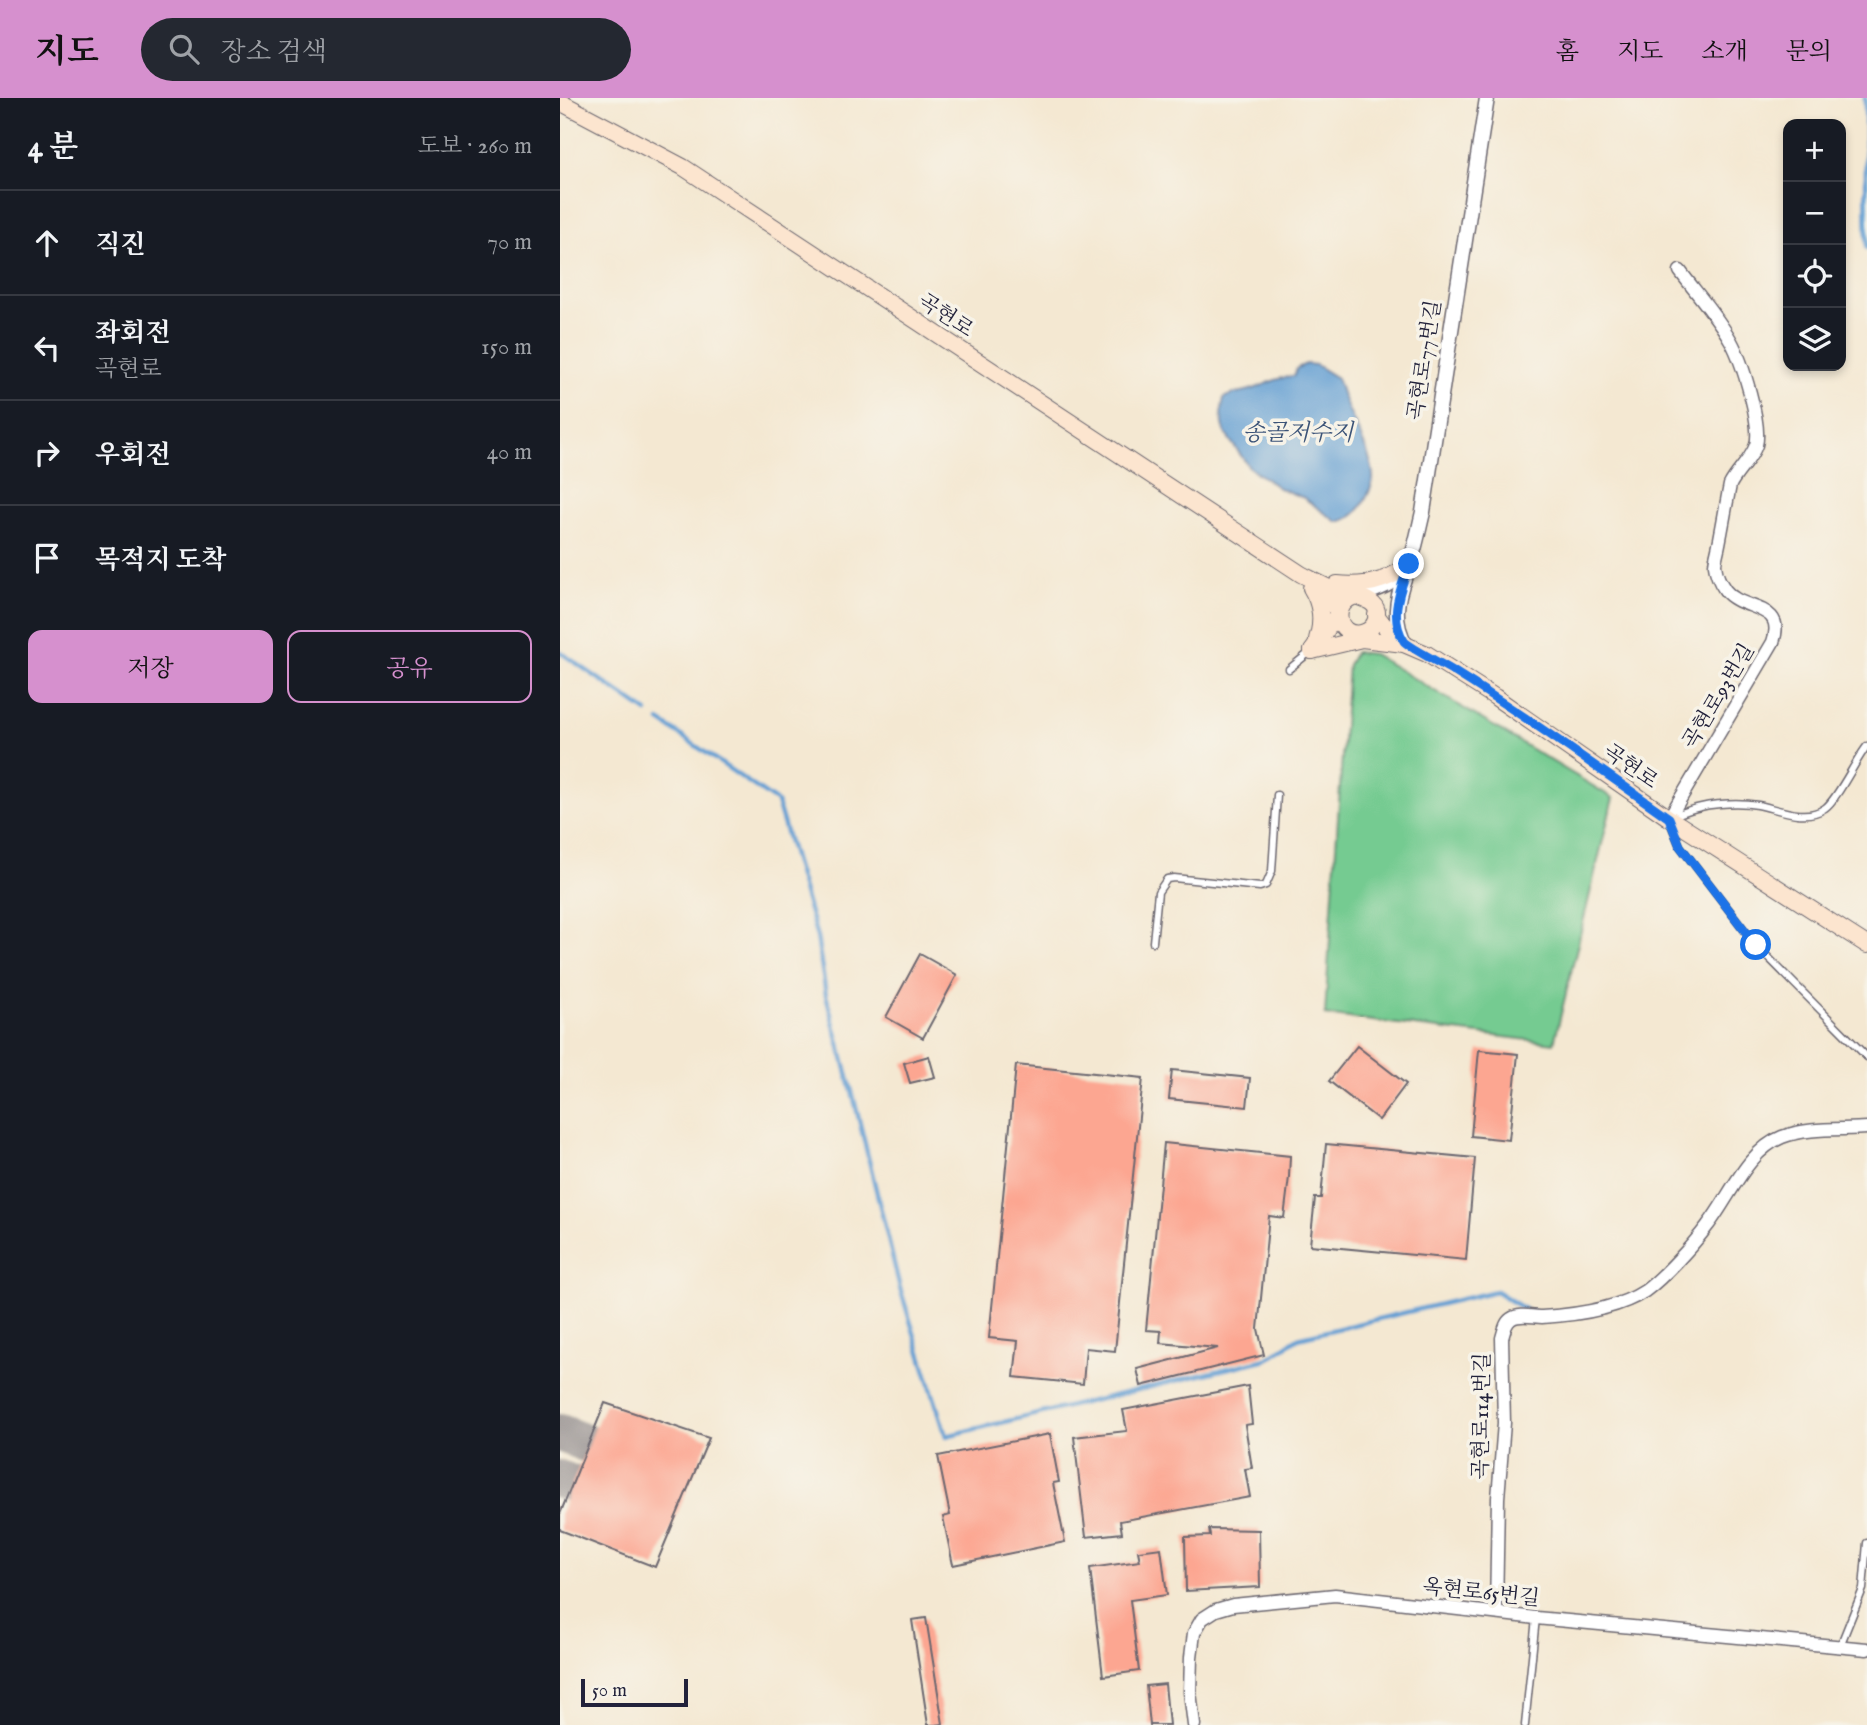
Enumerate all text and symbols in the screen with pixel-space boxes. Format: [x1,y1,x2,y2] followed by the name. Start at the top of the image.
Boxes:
[141,18,631,81] search box
[165,30,203,68] icon: search
[35,32,99,74] text: 지도
[221,36,327,69] text: 장소 검색
[1556,37,1579,68] text: 홈
[1617,37,1663,68] text: 지도
[1701,37,1748,68] text: 소개
[1786,37,1832,68] text: 문의
[1783,119,1846,371] map controls
[1783,119,1846,182] button: +
[28,129,78,167] text: 4 분
[418,132,532,161] text: 도보 · 260 m
[1783,182,1846,245] button: −
[28,224,66,262] icon: ahead
[487,228,532,257] text: 70 m
[95,229,145,262] text: 직진
[1783,245,1846,308] button: locate
[912,288,978,344] street label: 곡현로
[1403,298,1448,422] street label: 곡현로77번길
[1783,308,1846,371] button: layers
[95,317,170,350] text: 좌회전
[28,329,66,367] icon: left
[481,333,532,362] text: 150 m
[95,355,162,384] text: 곡현로
[1242,419,1355,448] water label: 송골저수지
[28,434,66,472] icon: right
[487,438,532,467] text: 40 m
[95,439,170,472] text: 우회전
[28,539,66,577] icon: arrive
[95,544,226,577] text: 목적지 도착
[1393,548,1424,579] route end
[28,630,273,703] button: 저장
[287,630,532,703] button: 공유
[1677,639,1761,754] street label: 곡현로93번길
[1597,739,1663,796] street label: 곡현로
[1740,929,1771,960] route start
[1468,1352,1497,1480] street label: 곡현로114번길
[1421,1574,1541,1613] street label: 옥현로65번길
[581,1676,688,1708] scale bar
[592,1679,627,1703] text: 50 m

